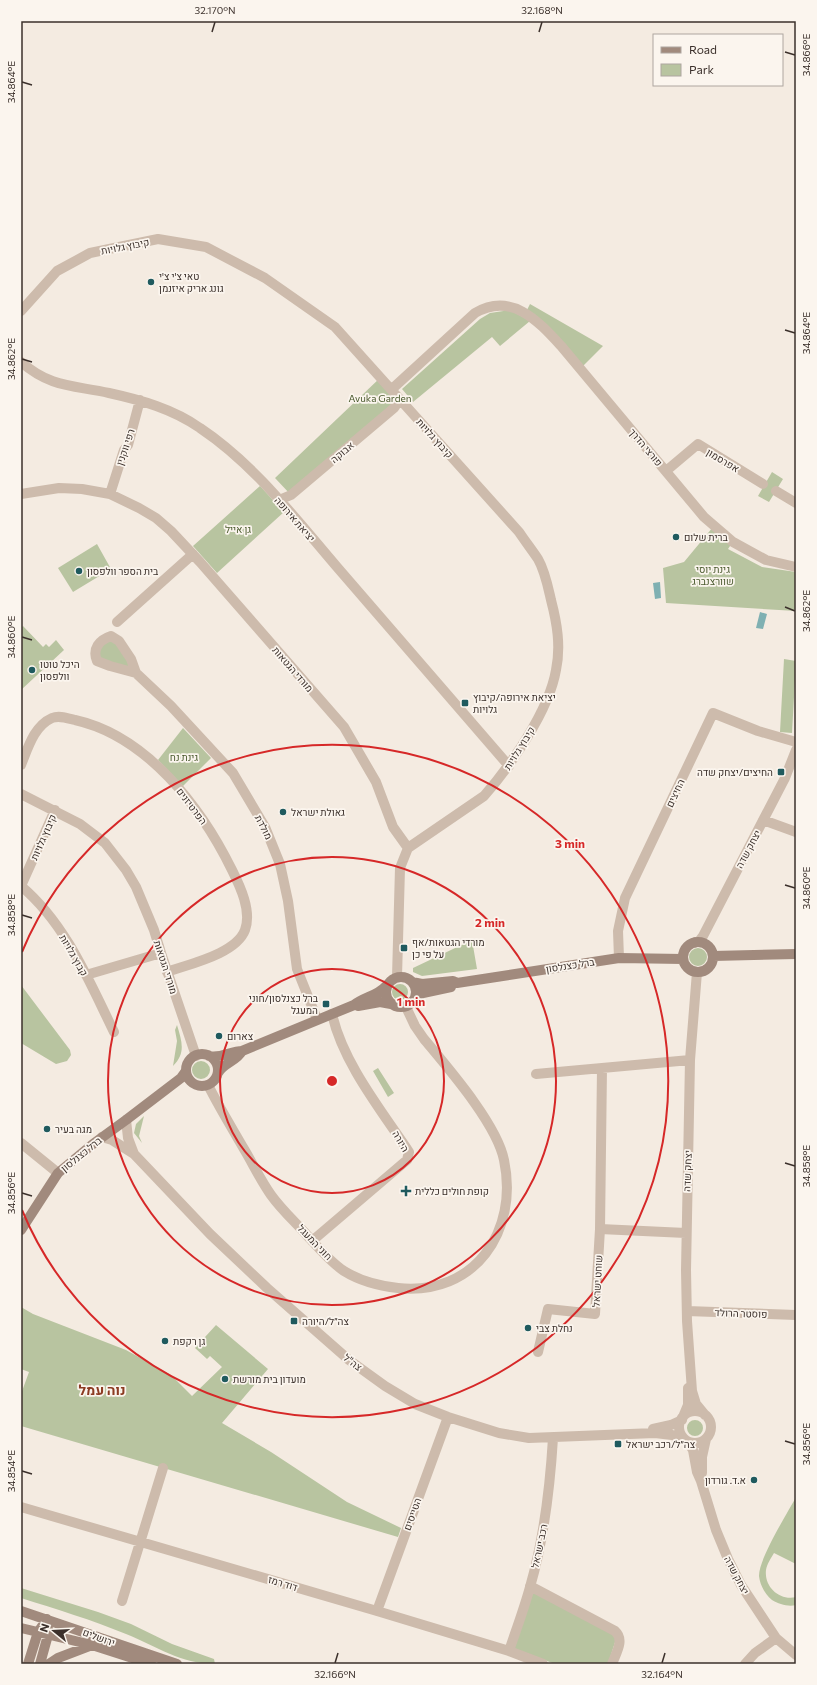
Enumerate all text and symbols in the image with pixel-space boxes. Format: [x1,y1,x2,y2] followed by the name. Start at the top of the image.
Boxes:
[194,4,236,16] text: 32.170°N
[521,4,563,16] text: 32.168°N
[653,34,783,86] legend
[800,34,812,76] text: 34.866°E
[689,42,717,56] text: Road
[5,61,17,103] text: 34.864°E
[689,62,715,76] text: Park
[100,235,150,257] street label: קיבוץ גלויות
[159,270,224,294] place label: טאי צ'י צ'י גונג אריק איזנמן
[146,277,156,287] marker: טאי צ'י צ'י גונג אריק איזנמן
[800,312,812,354] text: 34.864°E
[5,338,17,380] text: 34.862°E
[349,392,411,404] park label: Avuka Garden
[414,416,456,460] street label: קיבוץ גלויות
[627,426,665,468] street label: פורצי הדרך
[113,427,137,467] street label: רפי ווקנין
[328,439,356,465] street label: אבוקה
[704,446,742,474] street label: אפרסמון
[272,494,318,544] street label: יציאת אירופה
[225,523,251,535] park label: גן אייל
[684,531,728,543] place label: ברית שלום
[671,532,681,542] marker: ברית שלום
[692,563,734,587] park label: גינת יוסי שוורצנברג
[87,565,159,577] place label: בית הספר וולפסון
[74,566,84,576] marker: בית הספר וולפסון
[800,590,812,632] text: 34.862°E
[5,615,17,659] text: 34.860°E
[270,644,316,694] street label: מורדי הגטאות
[40,658,80,682] place label: היכל טוטו וולפסון
[27,665,37,675] marker: היכל טוטו וולפסון
[473,691,556,715] place label: יציאת אירופה/קיבוץ גלויות
[460,698,470,708] marker: יציאת אירופה/קיבוץ גלויות
[501,724,537,772] street label: קיבוץ גלויות
[170,751,198,763] park label: גינת נח
[697,766,773,778] place label: החיצים/יצחק שדה
[776,767,786,777] marker: החיצים/יצחק שדה
[663,777,687,809] street label: החיצים
[174,785,210,827] street label: הפרטיזנים
[291,806,345,818] place label: גאולת ישראל
[278,807,288,817] marker: גאולת ישראל
[28,812,58,862] street label: קיבוץ גלויות
[253,813,275,841] street label: מולדת
[733,828,763,870] street label: יצחק שדה
[555,836,585,850] text: 3 min
[800,866,812,910] text: 34.860°E
[5,894,17,936] text: 34.858°E
[475,915,505,929] text: 2 min
[57,932,91,978] street label: קבוץ גלויות
[412,936,485,960] place label: מורדי הגטאות/אף על פי כן
[152,939,180,995] street label: מורדי הגטאות
[399,943,409,953] marker: מורדי הגטאות/אף על פי כן
[545,955,596,975] street label: ברל כצנלסון
[249,992,319,1016] place label: ברל כצנלסון/חוני המעגל
[397,994,425,1008] text: 1 min
[321,999,331,1009] marker: ברל כצנלסון/חוני המעגל
[227,1030,254,1042] place label: צארום
[214,1031,224,1041] marker: צארום
[325,1074,339,1088] centre of rings
[55,1123,92,1135] place label: מגה בעיר
[42,1124,52,1134] marker: מגה בעיר
[390,1128,412,1154] street label: היורה
[58,1133,104,1174] street label: ברל כצנלסון
[800,1145,812,1187] text: 34.858°E
[680,1150,694,1192] street label: יצחק שדה
[5,1172,17,1214] text: 34.856°E
[400,1185,412,1197] marker: קופת חולים כללית
[415,1185,489,1197] place label: קופת חולים כללית
[295,1222,335,1262] street label: חוני המעגל
[590,1254,604,1308] street label: שוחט ישראל
[714,1306,768,1320] street label: פוסטר הרולד
[302,1315,349,1327] place label: צה״ל/היורה
[289,1316,299,1326] marker: צה״ל/היורה
[536,1322,573,1334] place label: נחלת צבי
[523,1323,533,1333] marker: נחלת צבי
[173,1335,205,1347] place label: גן רקפת
[160,1336,170,1346] marker: גן רקפת
[341,1351,365,1373] street label: צה"ל
[233,1373,306,1385] place label: מועדון בית מורשת
[220,1374,230,1384] marker: מועדון בית מורשת
[79,1381,125,1398] district label: נוה עמל
[800,1423,812,1465] text: 34.856°E
[626,1438,696,1450] place label: צה״ל/רכב ישראל
[613,1439,623,1449] marker: צה״ל/רכב ישראל
[5,1450,17,1492] text: 34.854°E
[705,1474,746,1486] place label: א.ד. גורדון
[749,1475,759,1485] marker: א.ד. גורדון
[401,1496,423,1532] street label: הטייסים
[528,1523,550,1569] street label: רכב ישראל
[722,1554,752,1596] street label: יצחק שדה
[267,1573,299,1593] street label: דוד רמז
[34,1611,74,1651] north arrow
[37,1622,51,1634] text: N
[81,1626,117,1648] street label: ירושלים
[314,1668,356,1680] text: 32.166°N
[641,1668,683,1680] text: 32.164°N

